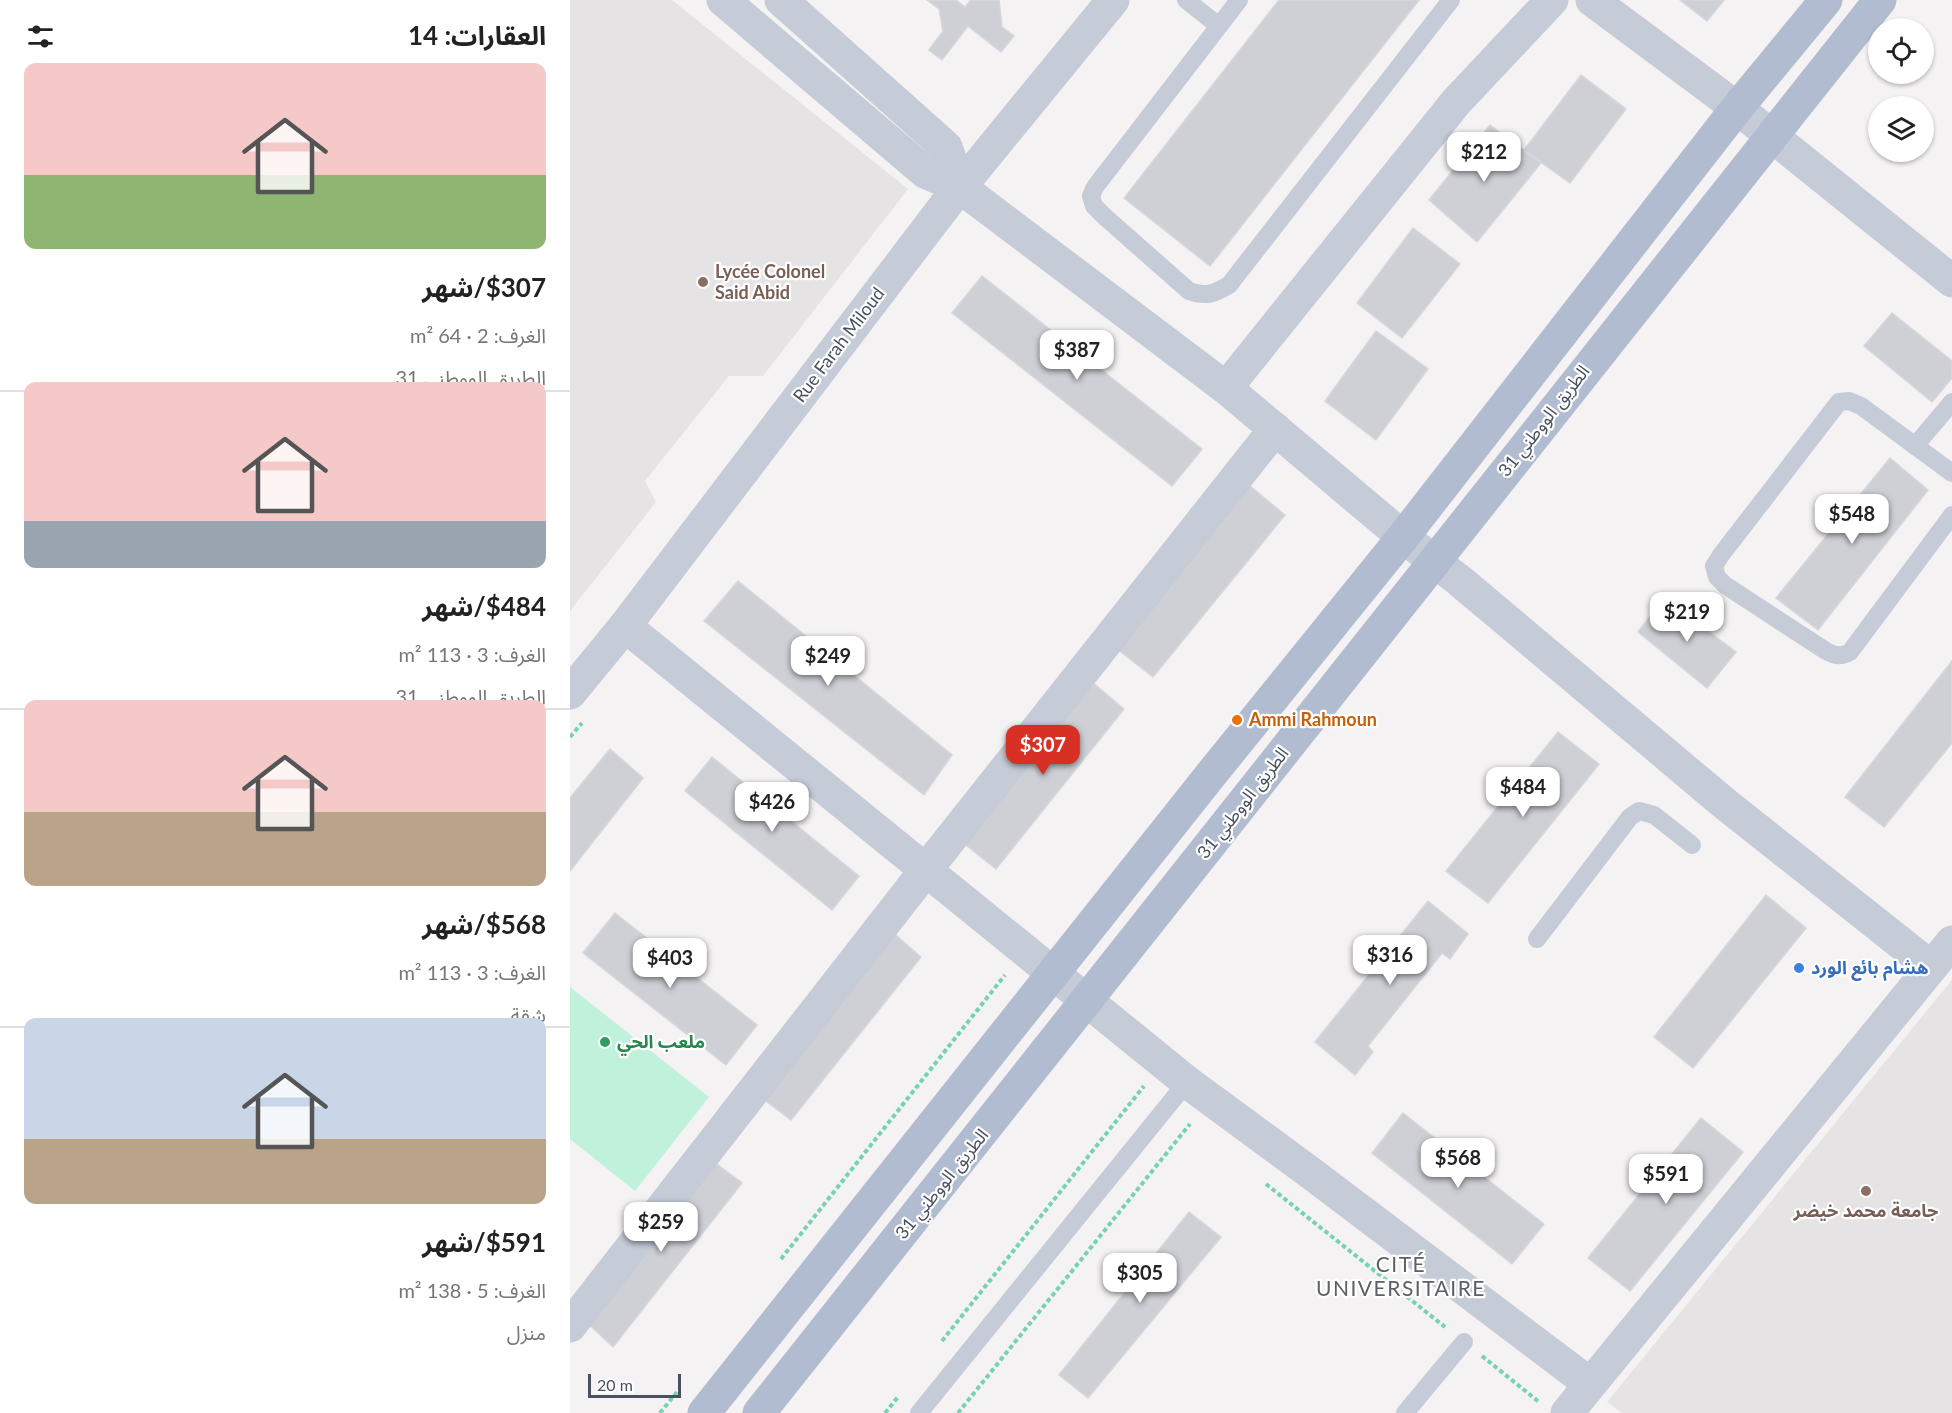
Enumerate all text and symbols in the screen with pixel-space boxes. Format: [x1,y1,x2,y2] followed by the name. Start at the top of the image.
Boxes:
[1868,18,1934,162] map controls
[1868,18,1934,84] button: locate
[408,19,546,51] text: العقارات: 14
[24,20,57,53] icon: filters
[1868,96,1934,162] button: layers
[231,102,339,210] icon: home
[1448,132,1520,183] pin: $212
[1461,139,1507,163] text: $212
[715,260,825,303] place label: Lycée Colonel Said Abid
[422,271,546,303] text: $307/شهر
[696,275,710,289] marker: Lycée Colonel Said Abid
[788,283,889,406] street label: Rue Farah Miloud
[410,323,546,347] text: الغرف: 2 · 64 m²
[1041,330,1113,381] pin: $387
[1054,337,1100,361] text: $387
[1493,360,1596,482] street label: الطريق الووطني 31
[395,365,546,389] text: الطريق الووطني 31
[231,421,339,529] icon: home
[1816,494,1888,545] pin: $548
[1829,501,1875,525] text: $548
[422,590,546,622] text: $484/شهر
[1651,592,1723,643] pin: $219
[1664,599,1710,623] text: $219
[792,636,864,687] pin: $249
[398,642,546,666] text: الغرف: 3 · 113 m²
[805,643,851,667] text: $249
[395,684,546,708] text: الطريق الووطني 31
[1248,708,1377,730] place label: Ammi Rahmoun
[1230,713,1244,727] marker: Ammi Rahmoun
[1007,725,1079,776] pin: $307
[1020,732,1066,756] text: $307
[231,739,339,847] icon: home
[1192,742,1295,864] street label: الطريق الووطني 31
[1487,767,1559,818] pin: $484
[1500,774,1546,798] text: $484
[736,782,808,833] pin: $426
[749,789,795,813] text: $426
[422,908,546,940] text: $568/شهر
[1354,935,1426,986] pin: $316
[634,938,706,989] pin: $403
[1367,942,1413,966] text: $316
[647,945,693,969] text: $403
[1811,956,1928,981] place label: هشام بائع الورد
[398,960,546,984] text: الغرف: 3 · 113 m²
[1792,961,1806,975] marker: هشام بائع الورد
[511,1002,546,1026] text: شقة
[617,1030,705,1056] place label: ملعب الحي
[598,1035,612,1049] marker: ملعب الحي
[231,1057,339,1165] icon: home
[890,1124,995,1245] street label: الطريق الووطني 31
[1422,1138,1494,1189] pin: $568
[1435,1145,1481,1169] text: $568
[1630,1154,1702,1205] pin: $591
[1643,1161,1689,1185] text: $591
[1859,1184,1873,1198] marker: جامعة محمد خيضر
[1793,1199,1938,1222] place label: جامعة محمد خيضر
[625,1202,697,1253] pin: $259
[638,1209,684,1233] text: $259
[422,1226,546,1258] text: $591/شهر
[1316,1251,1486,1300] district label: CITÉ UNIVERSITAIRE
[1104,1253,1176,1304] pin: $305
[1117,1260,1163,1284] text: $305
[398,1278,546,1302] text: الغرف: 5 · 138 m²
[507,1320,546,1344] text: منزل
[588,1371,681,1398] scale bar
[597,1375,633,1394] text: 20 m

